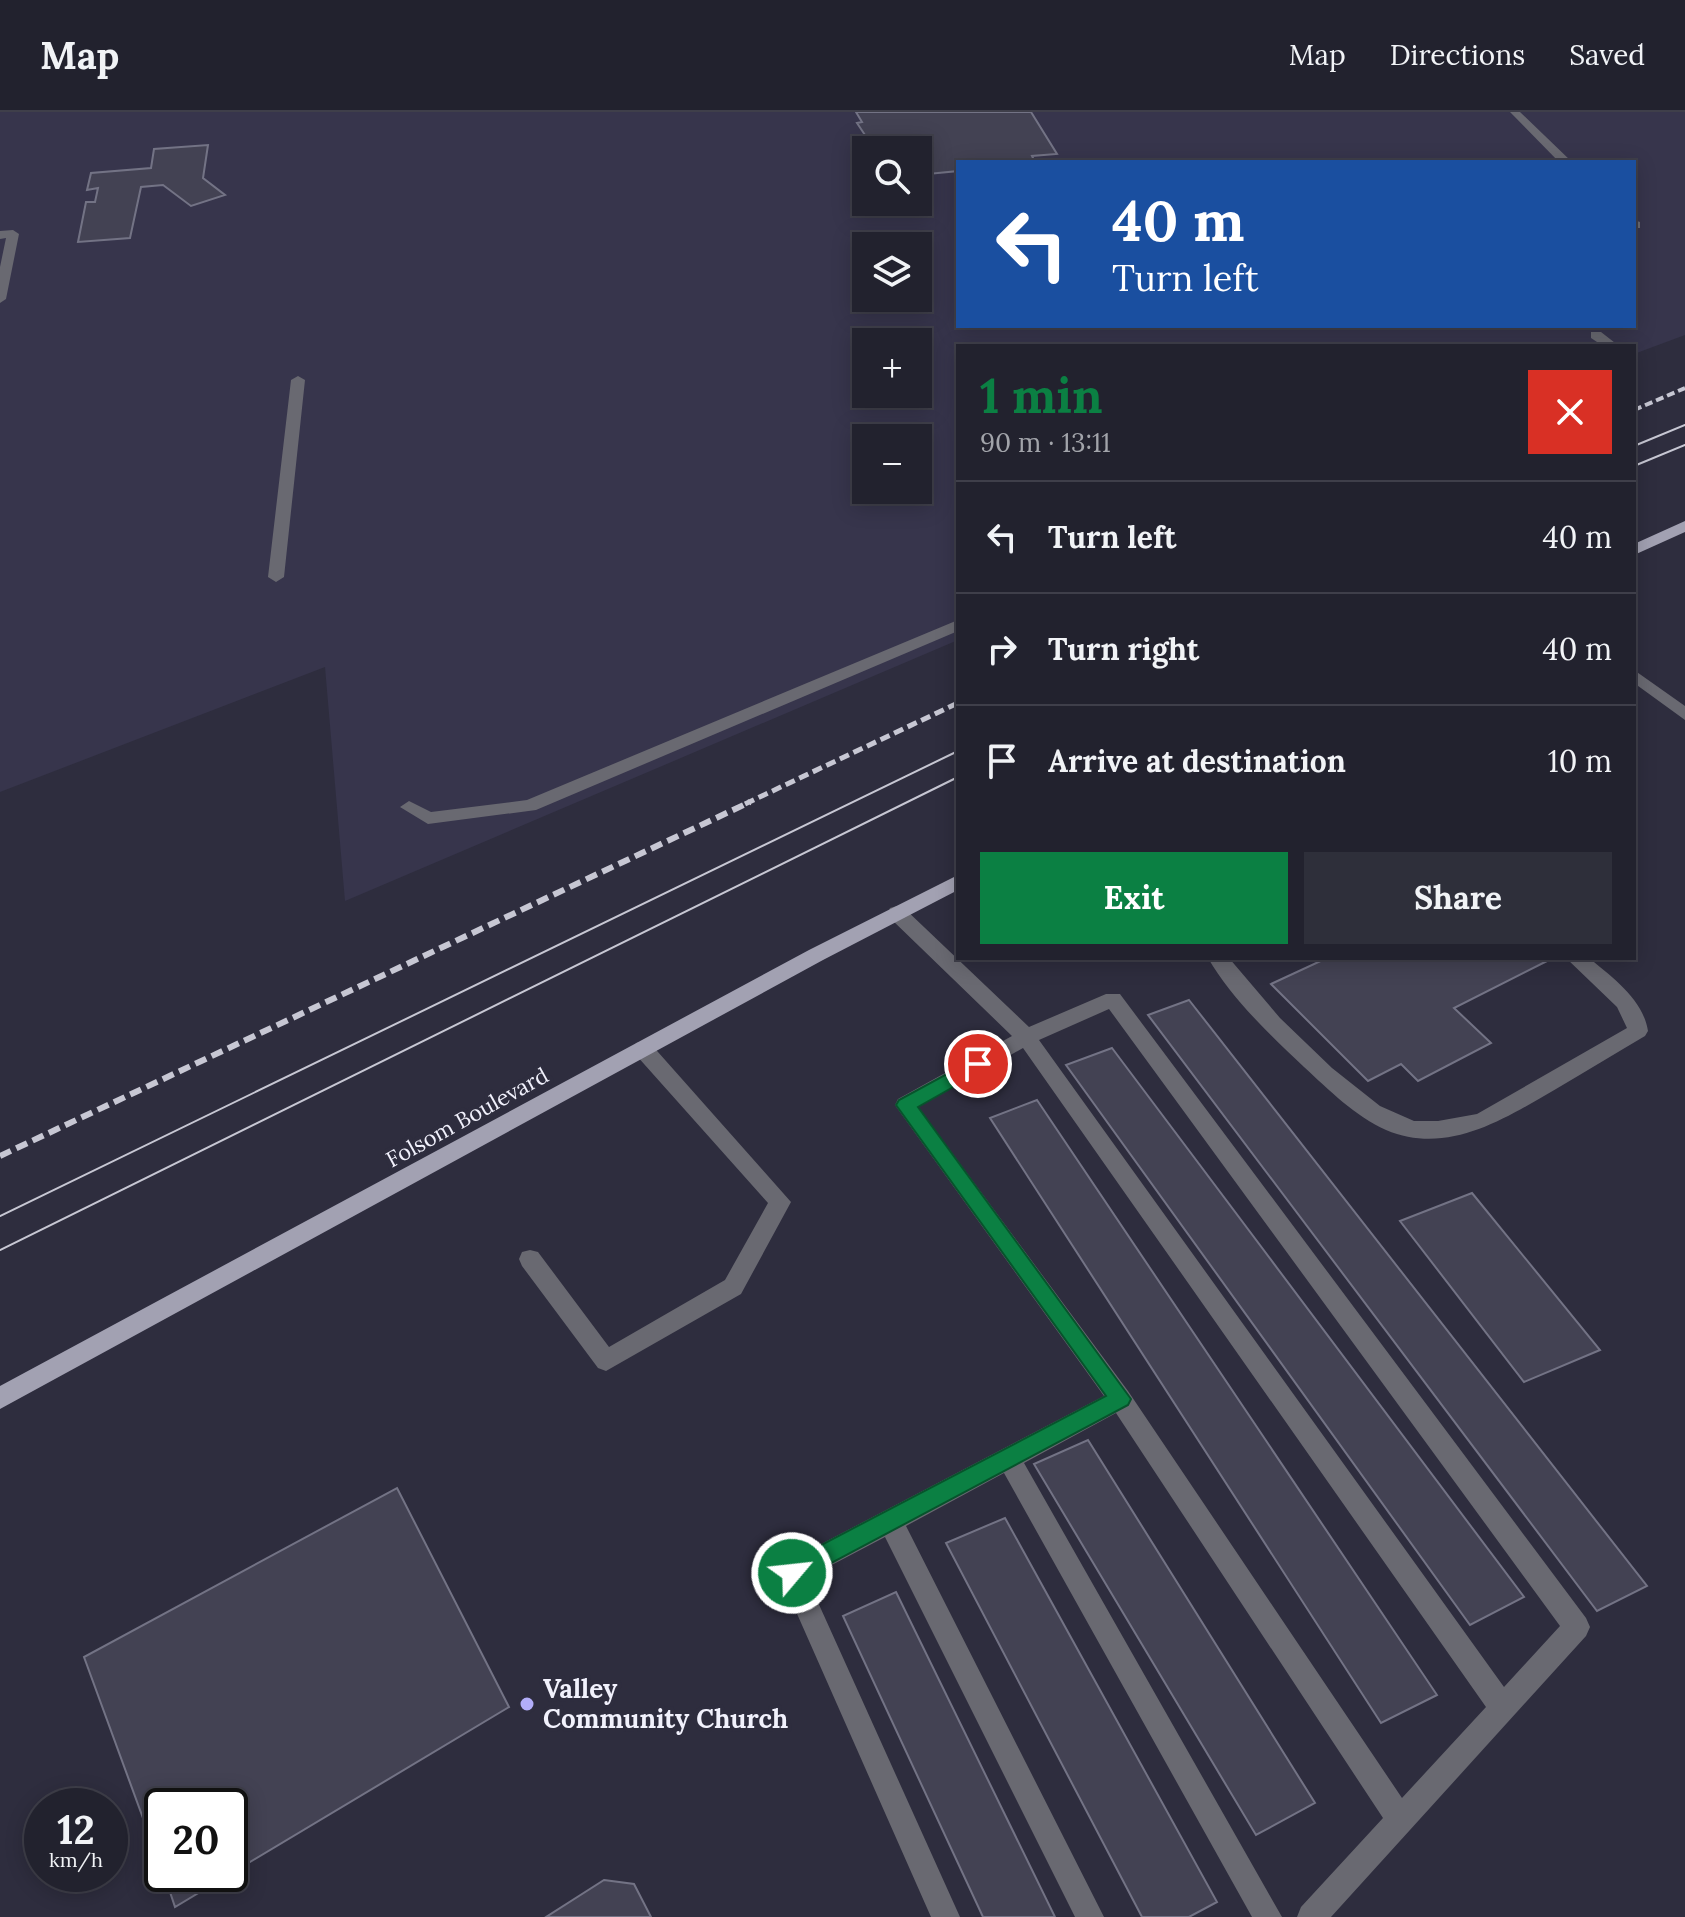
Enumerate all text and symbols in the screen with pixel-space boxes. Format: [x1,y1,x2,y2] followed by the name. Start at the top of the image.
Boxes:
[40,31,119,79] text: Map
[1289,37,1346,73] text: Map
[1390,37,1525,73] text: Directions
[1569,37,1645,73] text: Saved
[852,136,932,504] map controls
[852,136,932,216] button: search
[1112,185,1245,256] text: 40 m
[980,192,1084,296] icon: left
[852,232,932,312] button: layers
[1112,255,1259,301] text: Turn left
[852,328,932,408] button: +
[980,365,1103,426] text: 1 min
[1528,370,1612,454] button: close
[852,424,932,504] button: −
[980,426,1111,459] text: 90 m · 13:11
[980,515,1024,559] icon: left
[1048,518,1176,556] text: Turn left
[1542,518,1612,556] text: 40 m
[980,627,1024,671] icon: right
[1048,630,1199,668] text: Turn right
[1542,630,1612,668] text: 40 m
[980,739,1024,783] icon: arrive
[1048,742,1346,780] text: Arrive at destination
[1548,742,1612,780] text: 10 m
[980,852,1288,944] button: Exit
[1304,852,1612,944] button: Share
[944,1030,1012,1098] pin
[956,1042,1000,1086] icon: arrive
[381,1061,553,1173] street label: Folsom Boulevard
[750,1531,834,1615] position arrow
[543,1672,788,1735] place label: Valley Community Church
[518,1695,536,1713] marker: Valley Community Church
[144,1788,248,1892] speed limit sign: 20
[57,1804,95,1855] text: 12
[49,1847,103,1872] text: km/h

